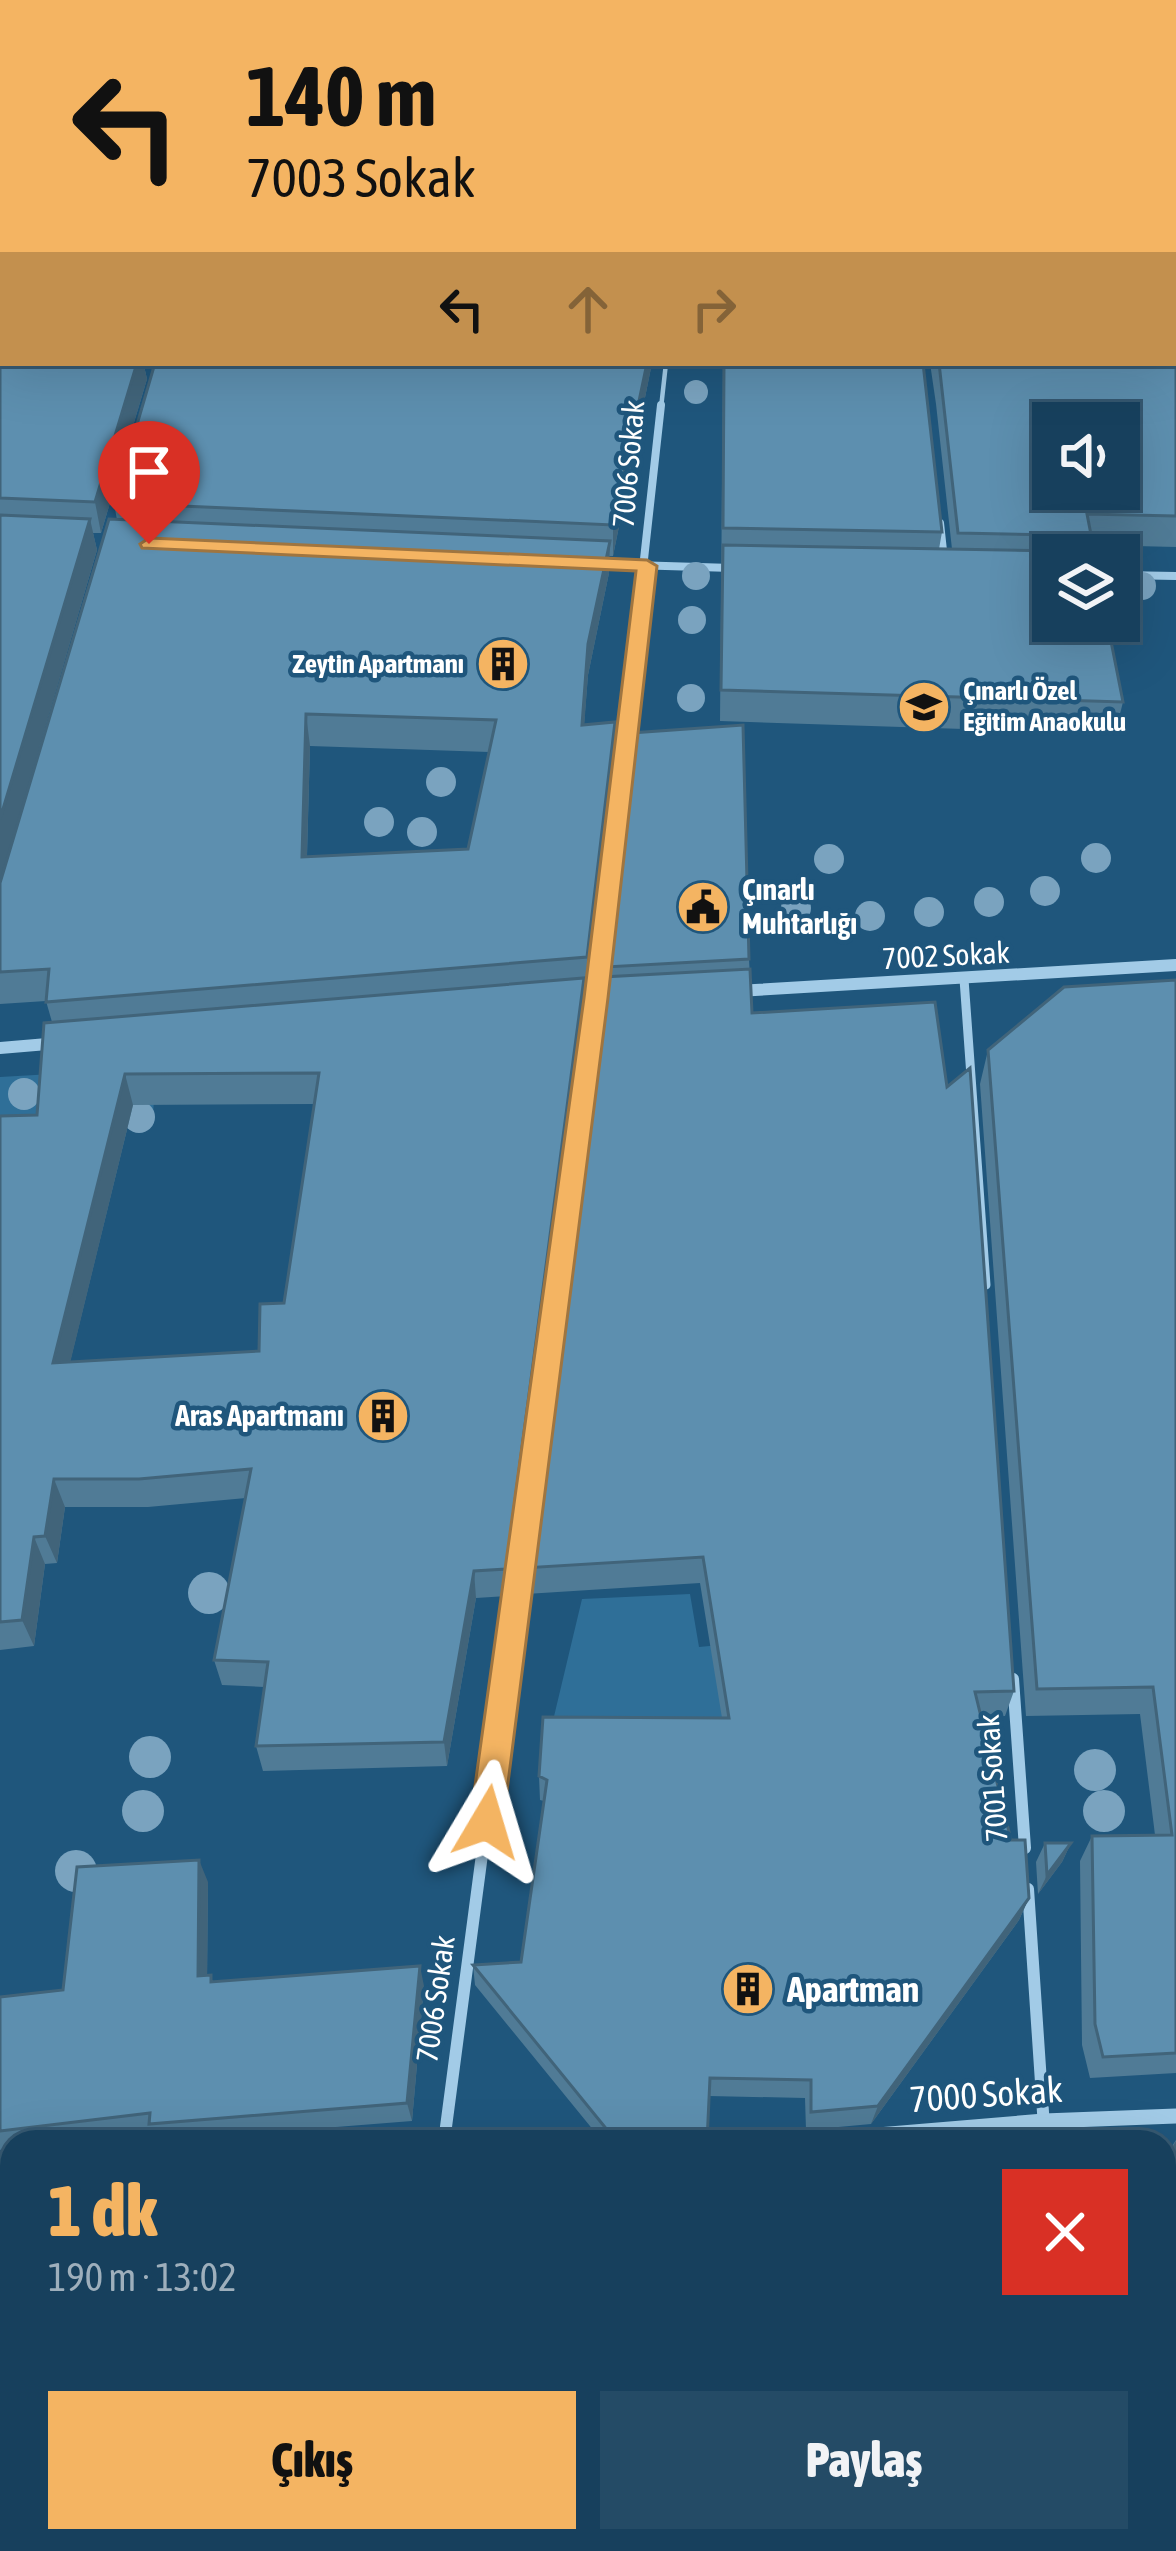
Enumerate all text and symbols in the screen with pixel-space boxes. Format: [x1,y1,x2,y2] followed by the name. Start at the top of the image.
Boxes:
[48,48,204,204] icon: left
[246,48,436,144] text: 140 m
[246,147,476,208] text: 7003 Sokak
[429,276,495,342] icon: left
[555,276,621,342] icon: ahead
[681,276,747,342] icon: right
[606,399,650,529] street label: 7006 Sokak
[1032,402,1140,642] map controls
[1032,402,1140,510] button: sound
[98,421,200,544] pin
[116,439,182,505] icon: arrive
[1032,534,1140,642] button: layers
[475,636,531,692] building icon: Zeytin Apartmanı
[293,648,464,679] place label: Zeytin Apartmanı
[963,675,1126,737] place label: Çınarlı Özel Eğitim Anaokulu
[896,679,952,735] school or university icon: Çınarlı Özel Eğitim Anaokulu
[742,872,857,940] place label: Çınarlı Muhtarlığı
[675,879,731,935] public building icon: Çınarlı Muhtarlığı
[881,935,1011,975] street label: 7002 Sokak
[355,1388,411,1444] building icon: Aras Apartmanı
[174,1398,344,1432] place label: Aras Apartmanı
[971,1713,1013,1843] street label: 7001 Sokak
[424,1759,550,1885] position arrow
[409,1933,461,2064] street label: 7006 Sokak
[720,1961,776,2017] building icon: Apartman
[786,1968,919,2010] place label: Apartman
[908,2068,1064,2120] street label: 7000 Sokak
[48,2169,158,2251] text: 1 dk
[1002,2169,1128,2295] button: close
[48,2255,237,2299] text: 190 m · 13:02
[48,2391,576,2529] button: Çıkış
[600,2391,1128,2529] button: Paylaş

